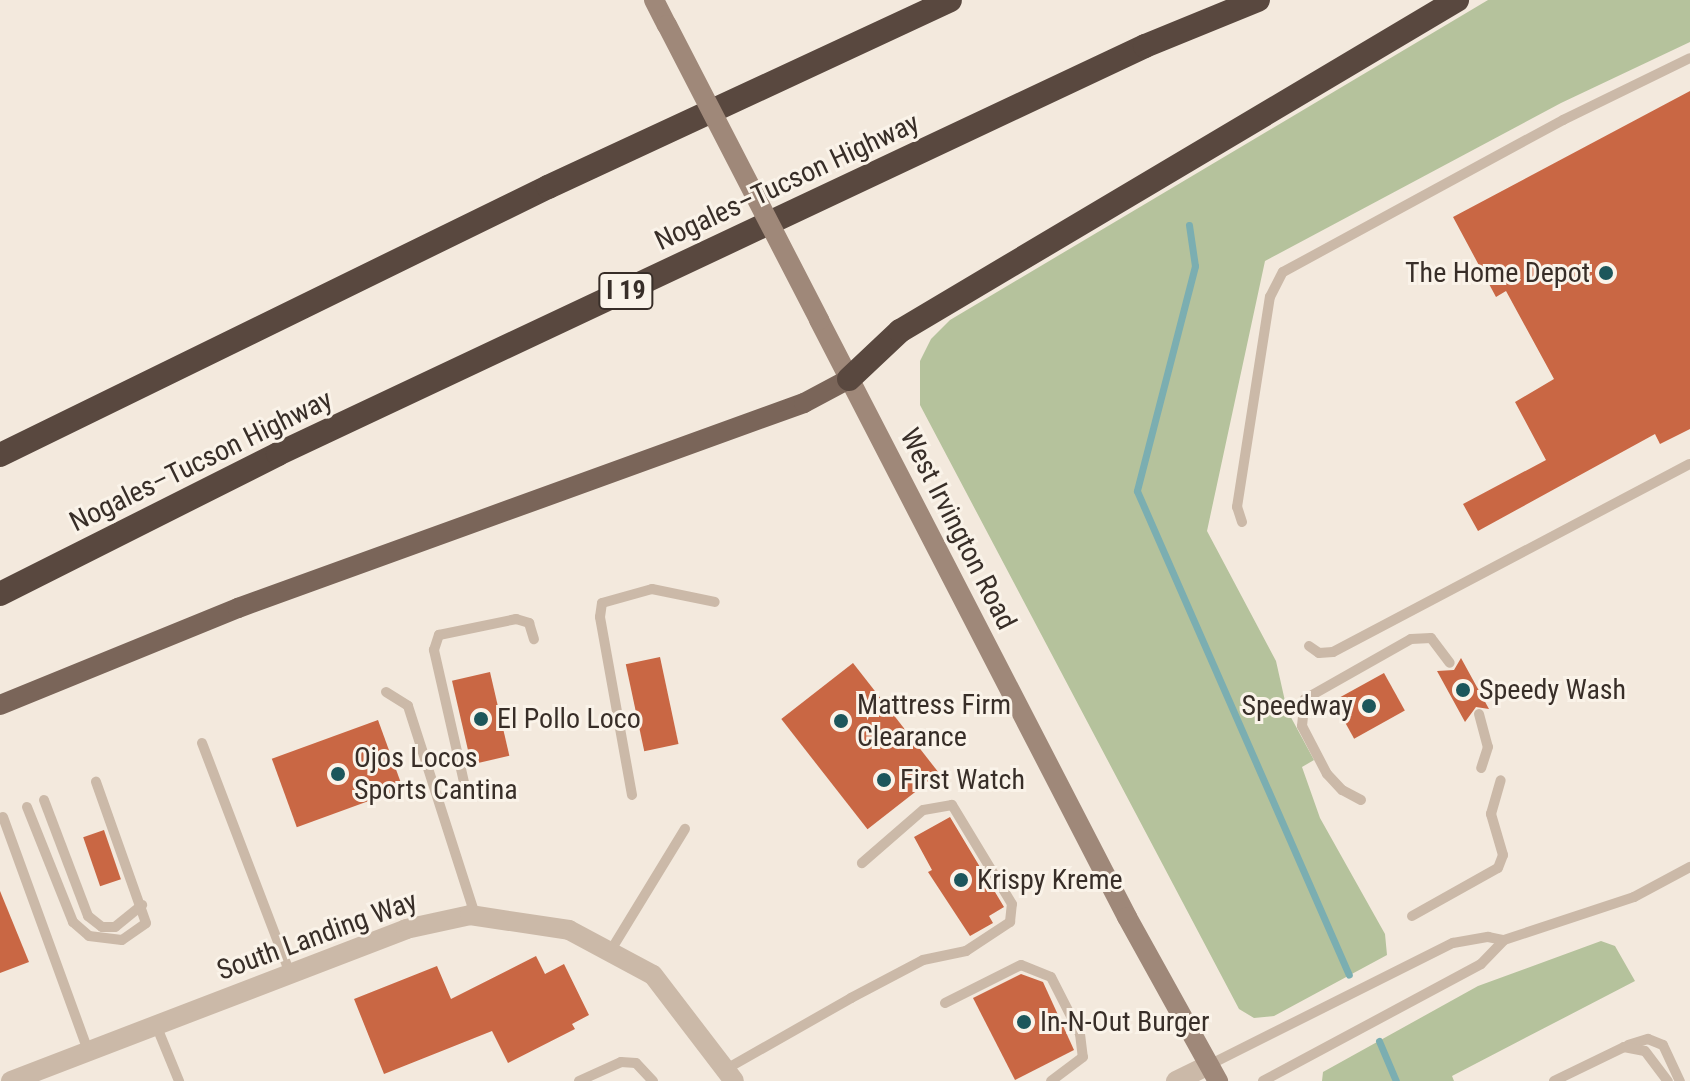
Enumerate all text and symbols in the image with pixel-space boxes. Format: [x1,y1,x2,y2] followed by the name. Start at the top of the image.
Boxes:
[650,106,924,258] street label: Nogales–Tucson Highway
[1405,256,1590,290] place label: The Home Depot
[1597,264,1615,282] marker: The Home Depot
[598,269,654,313] road number: I 19
[64,383,338,539] street label: Nogales–Tucson Highway
[893,423,1023,635] street label: West Irvington Road
[1479,673,1626,707] place label: Speedy Wash
[1454,681,1472,699] marker: Speedy Wash
[857,688,1011,754] place label: Mattress Firm Clearance
[1241,689,1353,723] place label: Speedway
[1360,697,1378,715] marker: Speedway
[497,702,641,736] place label: El Pollo Loco
[472,710,490,728] marker: El Pollo Loco
[832,712,850,730] marker: Mattress Firm Clearance
[354,741,518,807] place label: Ojos Locos Sports Cantina
[900,763,1025,797] place label: First Watch
[329,765,347,783] marker: Ojos Locos Sports Cantina
[875,771,893,789] marker: First Watch
[977,863,1123,897] place label: Krispy Kreme
[952,871,970,889] marker: Krispy Kreme
[212,884,422,988] street label: South Landing Way
[1040,1005,1209,1039] place label: In-N-Out Burger
[1015,1013,1033,1031] marker: In-N-Out Burger

